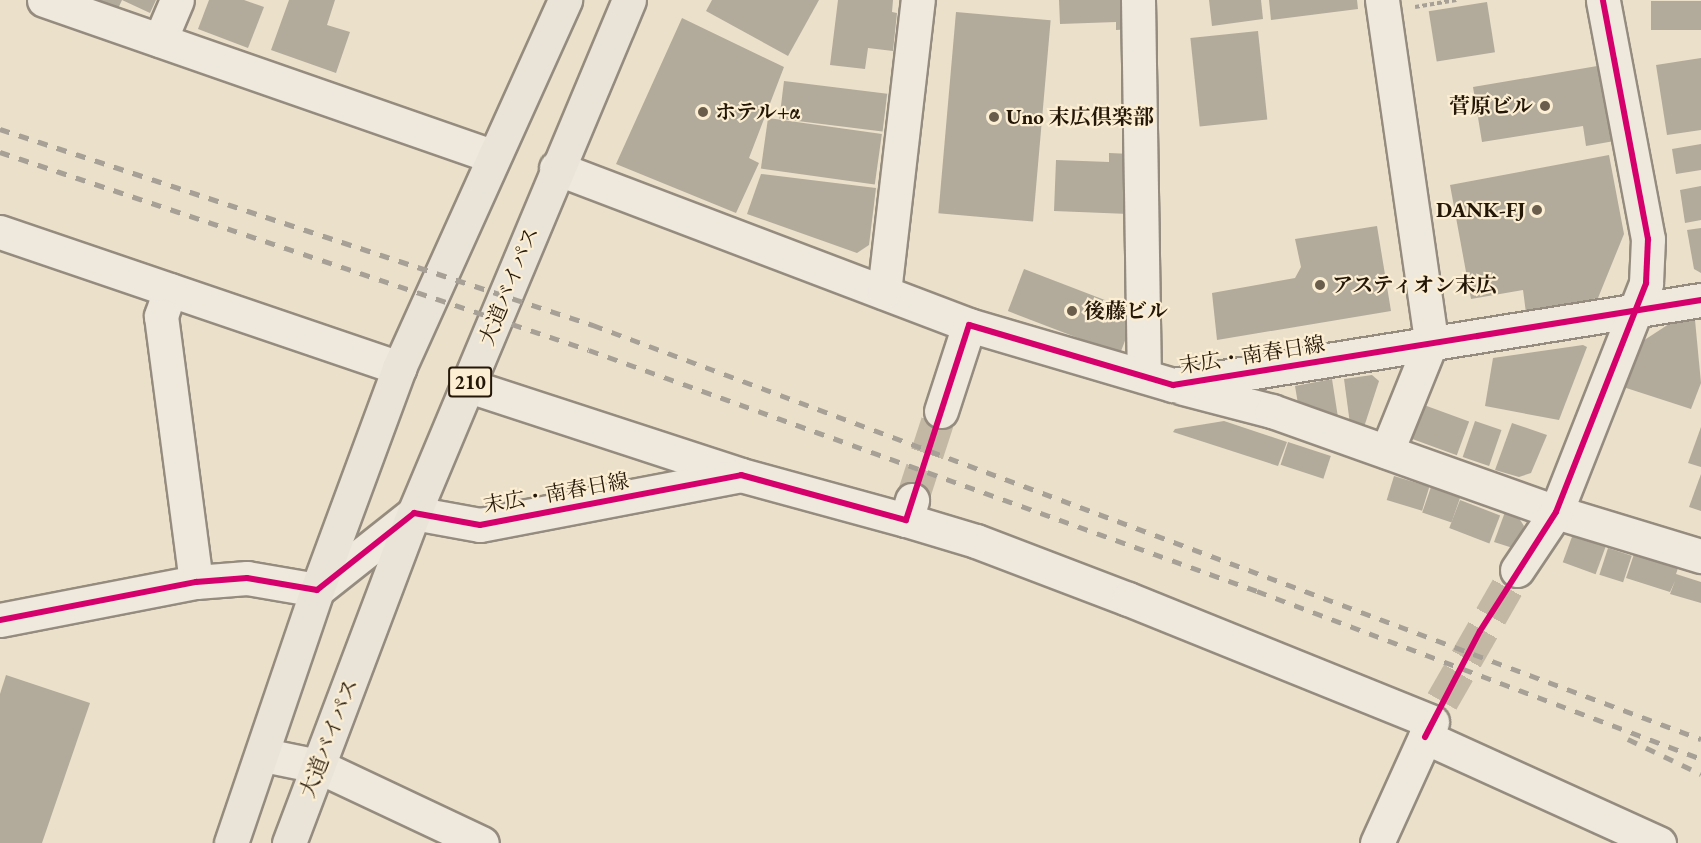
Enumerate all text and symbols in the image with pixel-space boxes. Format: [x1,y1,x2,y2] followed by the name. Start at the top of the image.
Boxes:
[1449,93,1533,119] place label: 菅原ビル
[715,99,801,125] place label: ホテル+α
[1538,99,1552,113] marker: 菅原ビル
[1006,104,1154,130] place label: Uno 末広倶楽部
[696,105,710,119] marker: ホテル+α
[987,110,1001,124] marker: Uno 末広倶楽部
[1436,197,1525,223] place label: DANK-FJ
[1530,203,1544,217] marker: DANK-FJ
[474,223,544,349] street label: 大道バイパス
[1332,272,1500,298] place label: アスティオン末広
[1313,278,1327,292] marker: アスティオン末広
[1084,298,1168,324] place label: 後藤ビル
[1065,304,1079,318] marker: 後藤ビル
[1177,331,1327,379] street label: 末広・南春日線
[448,365,492,399] road number: 210
[481,468,631,518] street label: 末広・南春日線
[295,675,363,801] street label: 大道バイパス

